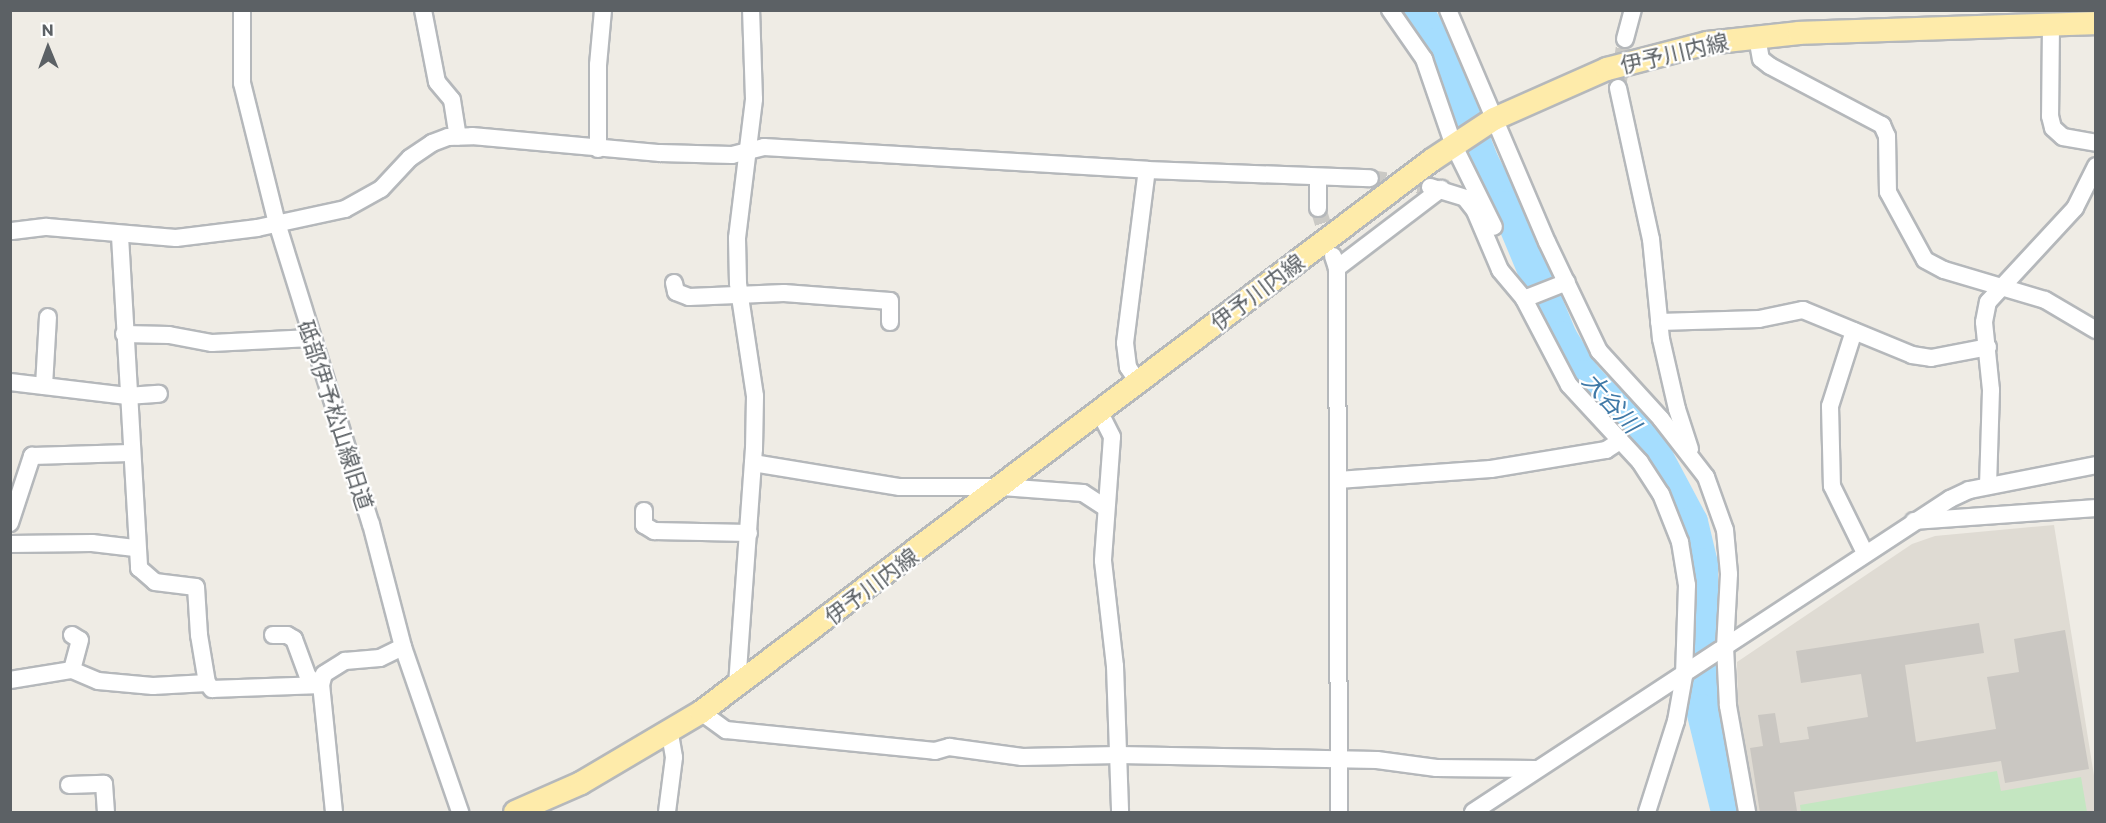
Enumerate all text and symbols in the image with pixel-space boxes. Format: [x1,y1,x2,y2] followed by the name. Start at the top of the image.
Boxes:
[18,18,78,78] north arrow
[42,20,54,39] text: N
[1617,28,1731,78] street label: 伊予川内線
[1205,248,1309,336] street label: 伊予川内線
[293,317,379,513] street label: 砥部伊予松山線旧道
[1577,366,1647,438] water label: 大谷川
[819,542,923,630] street label: 伊予川内線

